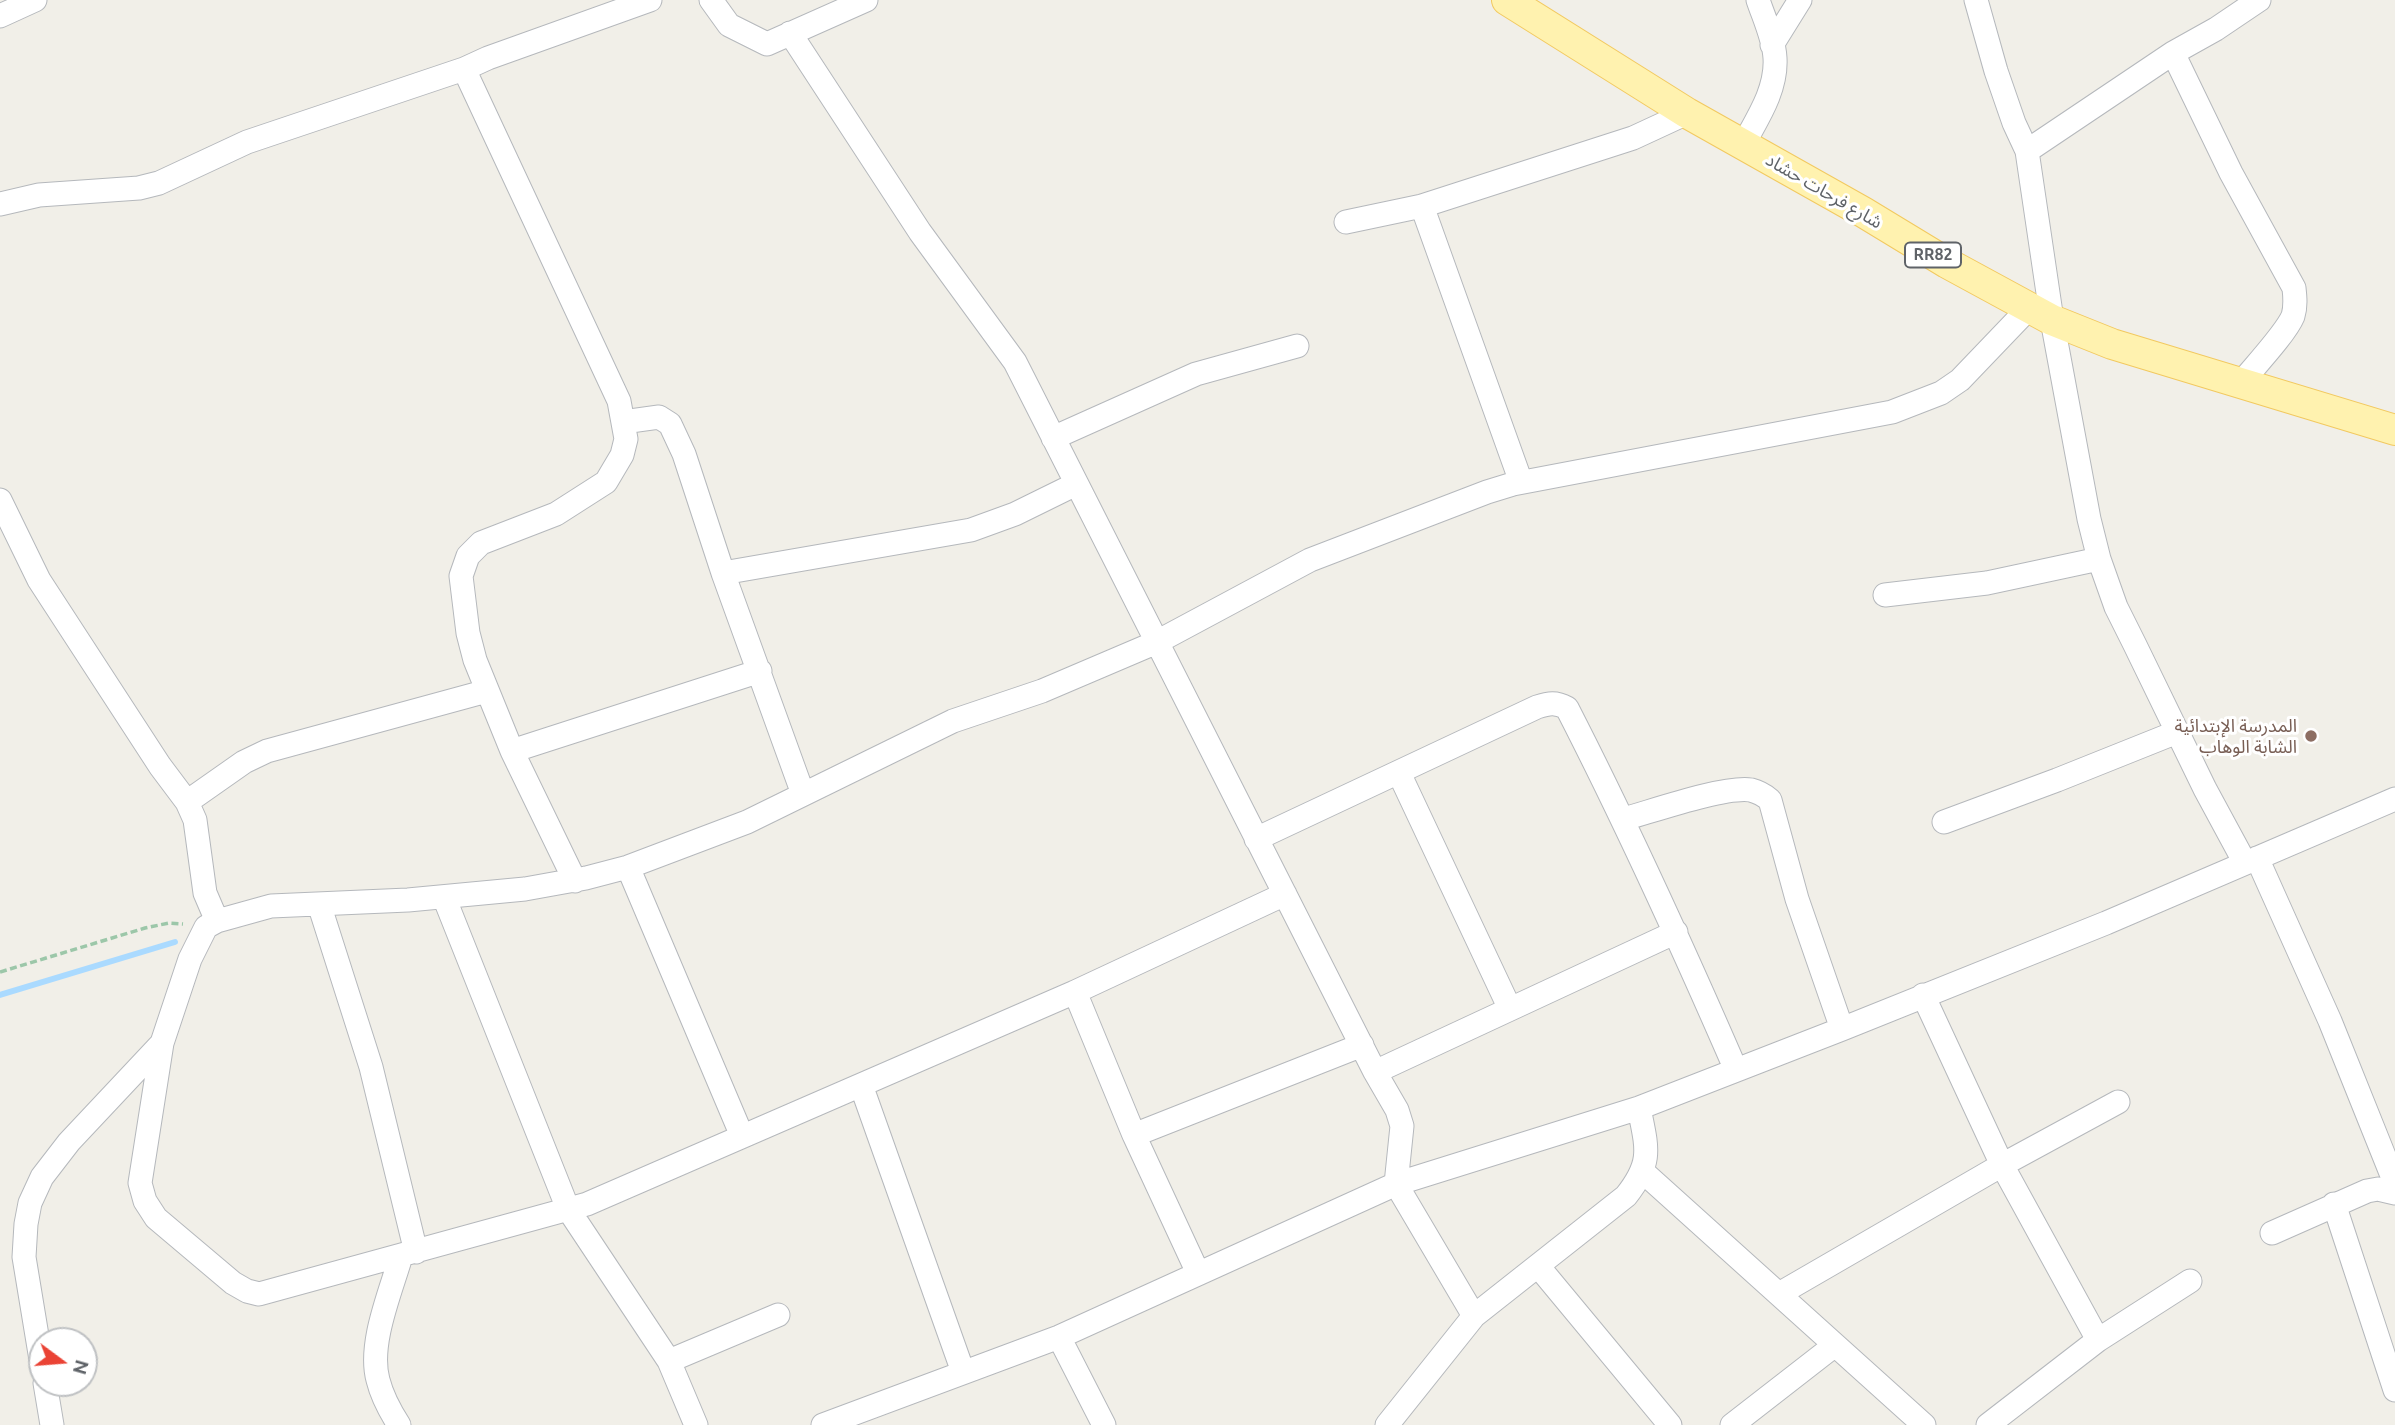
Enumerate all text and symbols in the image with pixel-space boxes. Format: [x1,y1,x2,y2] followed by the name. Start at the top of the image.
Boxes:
[1762,149,1886,233] street label: شارع فرحات حشاد
[1905,243,1961,268] road number: RR82
[2175,715,2297,758] place label: المدرسة الإبتدائية الشابة الوهاب
[2303,728,2319,744] marker: المدرسة الإبتدائية الشابة الوهاب
[28,1327,98,1397] north arrow
[69,1357,94,1377] text: N

